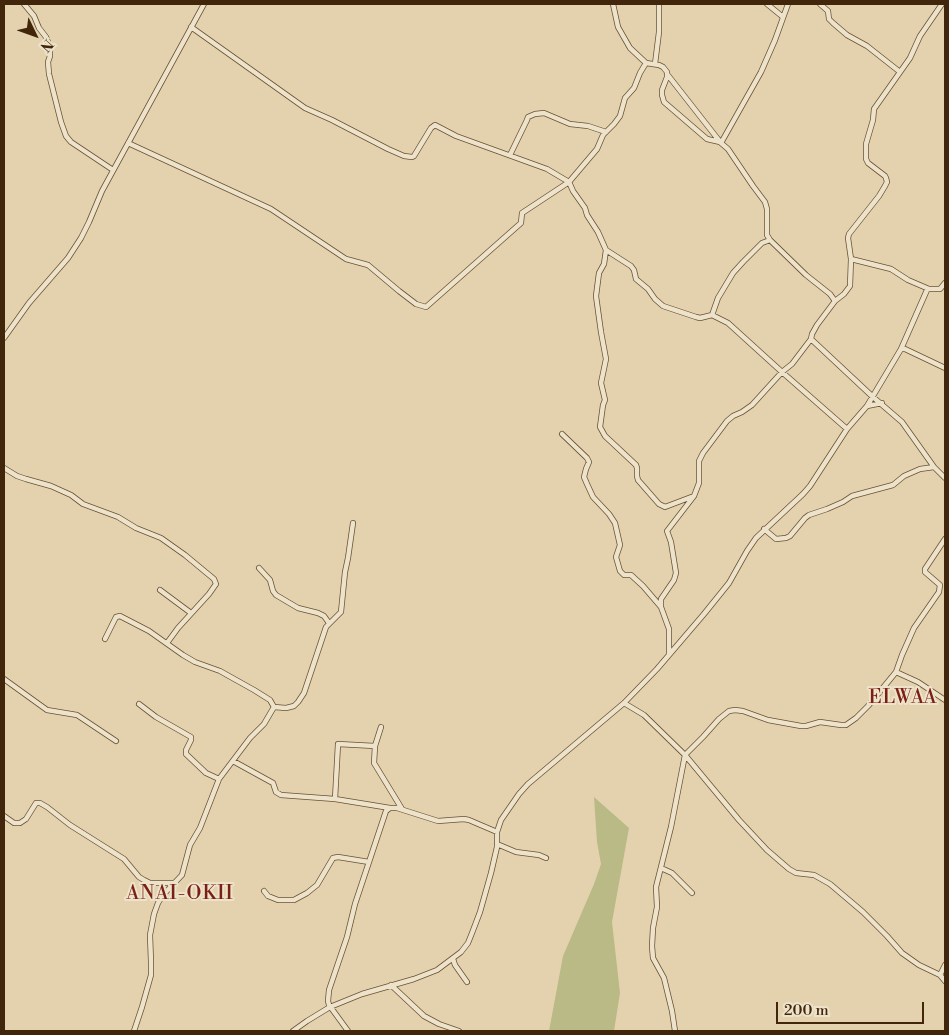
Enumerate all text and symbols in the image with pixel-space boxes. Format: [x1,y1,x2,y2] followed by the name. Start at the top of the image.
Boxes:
[10,10,60,60] north arrow
[36,35,57,55] text: N
[868,687,938,709] district label: ELWAA
[125,883,235,905] district label: ANAI-OKII
[779,992,926,1024] scale bar
[784,1001,829,1020] text: 200 m

